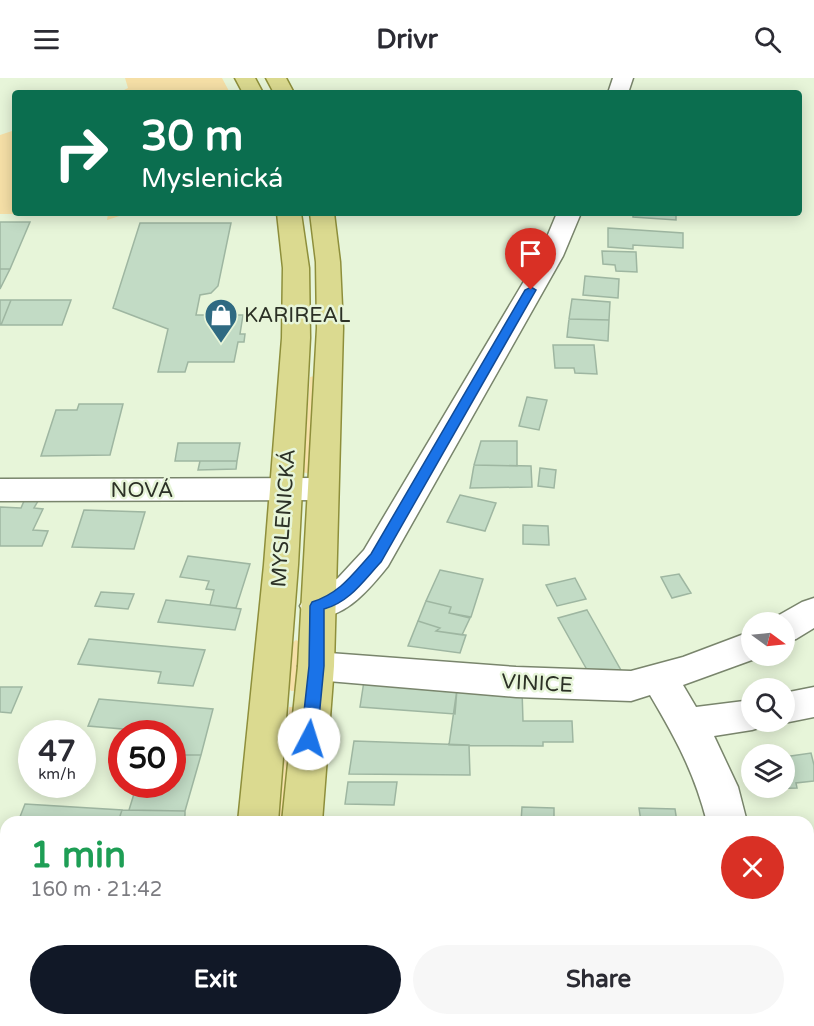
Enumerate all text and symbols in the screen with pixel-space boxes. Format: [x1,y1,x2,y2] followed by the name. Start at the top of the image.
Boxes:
[30,23,63,56] icon: menu
[376,23,438,56] text: Drivr
[751,23,784,56] icon: search
[141,111,243,162] text: 30 m
[42,114,120,192] icon: right
[141,162,283,195] text: Myslenická
[505,228,556,290] pin
[514,237,547,270] icon: arrive
[203,297,239,344] shop icon: KARIREAL
[244,303,350,328] place label: KARIREAL
[266,448,301,588] street label: MYSLENICKÁ
[111,478,173,503] street label: NOVÁ
[741,612,795,666] north arrow
[741,612,795,798] map controls
[501,669,573,698] street label: VINICE
[741,678,795,732] button: search
[277,707,341,771] position arrow
[108,720,186,798] speed limit sign: 50
[38,733,76,770] text: 47
[741,744,795,798] button: layers
[38,765,76,783] text: km/h
[30,834,126,877] text: 1 min
[721,836,784,899] button: close
[30,878,162,902] text: 160 m · 21:42
[30,945,401,1014] button: Exit
[413,945,784,1014] button: Share

